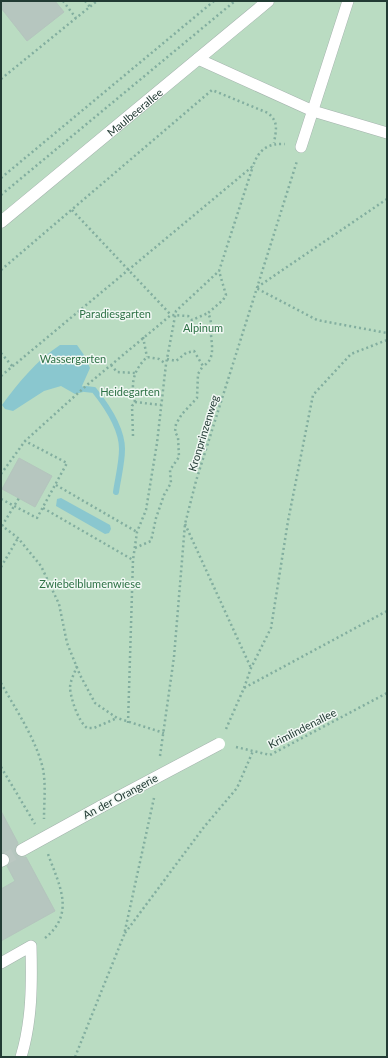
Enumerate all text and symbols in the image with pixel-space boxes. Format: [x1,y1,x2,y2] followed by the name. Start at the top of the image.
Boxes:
[104,85,165,138] street label: Maulbeerallee
[79,307,151,320] park label: Paradiesgarten
[183,321,223,334] park label: Alpinum
[40,352,106,365] park label: Wassergarten
[100,385,160,398] park label: Heidegarten
[185,393,221,473] street label: Kronprinzenweg
[39,577,141,590] park label: Zwiebelblumenwiese
[266,705,338,751] street label: Krimlindenallee
[80,771,160,821] street label: An der Orangerie

